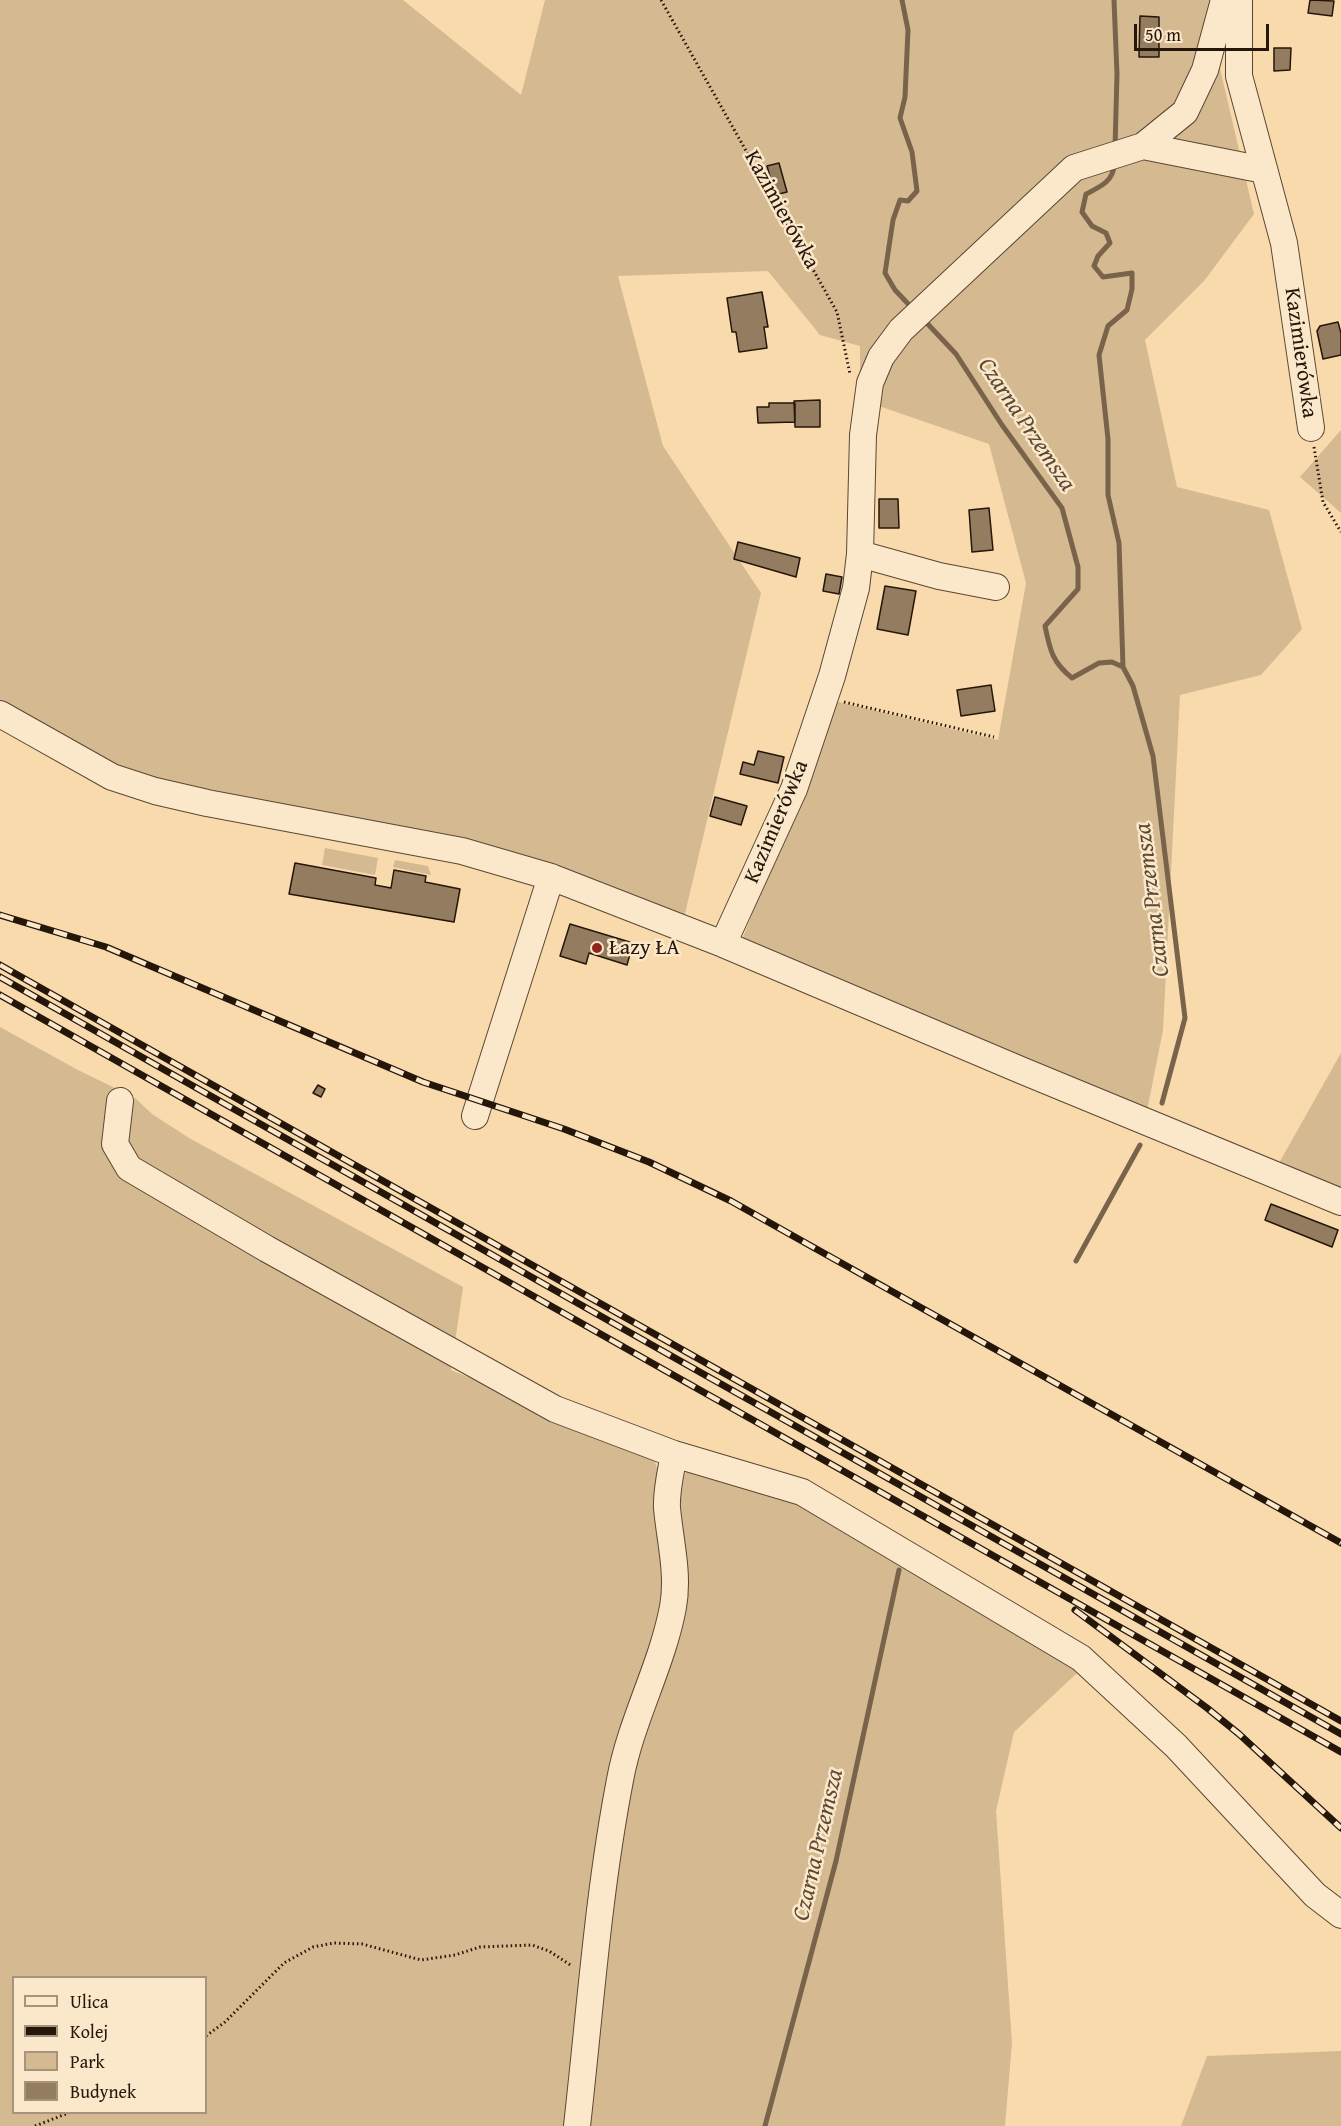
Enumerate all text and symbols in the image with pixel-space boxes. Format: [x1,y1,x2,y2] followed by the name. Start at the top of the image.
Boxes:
[1137,12,1272,50] scale bar
[1145,21,1181,48] text: 50 m
[738,146,824,274] street label: Kazimierówka
[1278,286,1322,420] street label: Kazimierówka
[971,353,1081,497] water label: Czarna Przemsza
[739,756,815,888] street label: Kazimierówka
[1129,821,1177,979] water label: Czarna Przemsza
[609,935,680,961] place label: Łazy ŁA
[590,941,604,955] marker: Łazy ŁA
[788,1766,850,1924] water label: Czarna Przemsza
[12,1976,207,2114] legend
[70,1988,108,2015] text: Ulica
[70,2018,108,2045] text: Kolej
[70,2048,105,2075] text: Park
[70,2078,136,2105] text: Budynek

